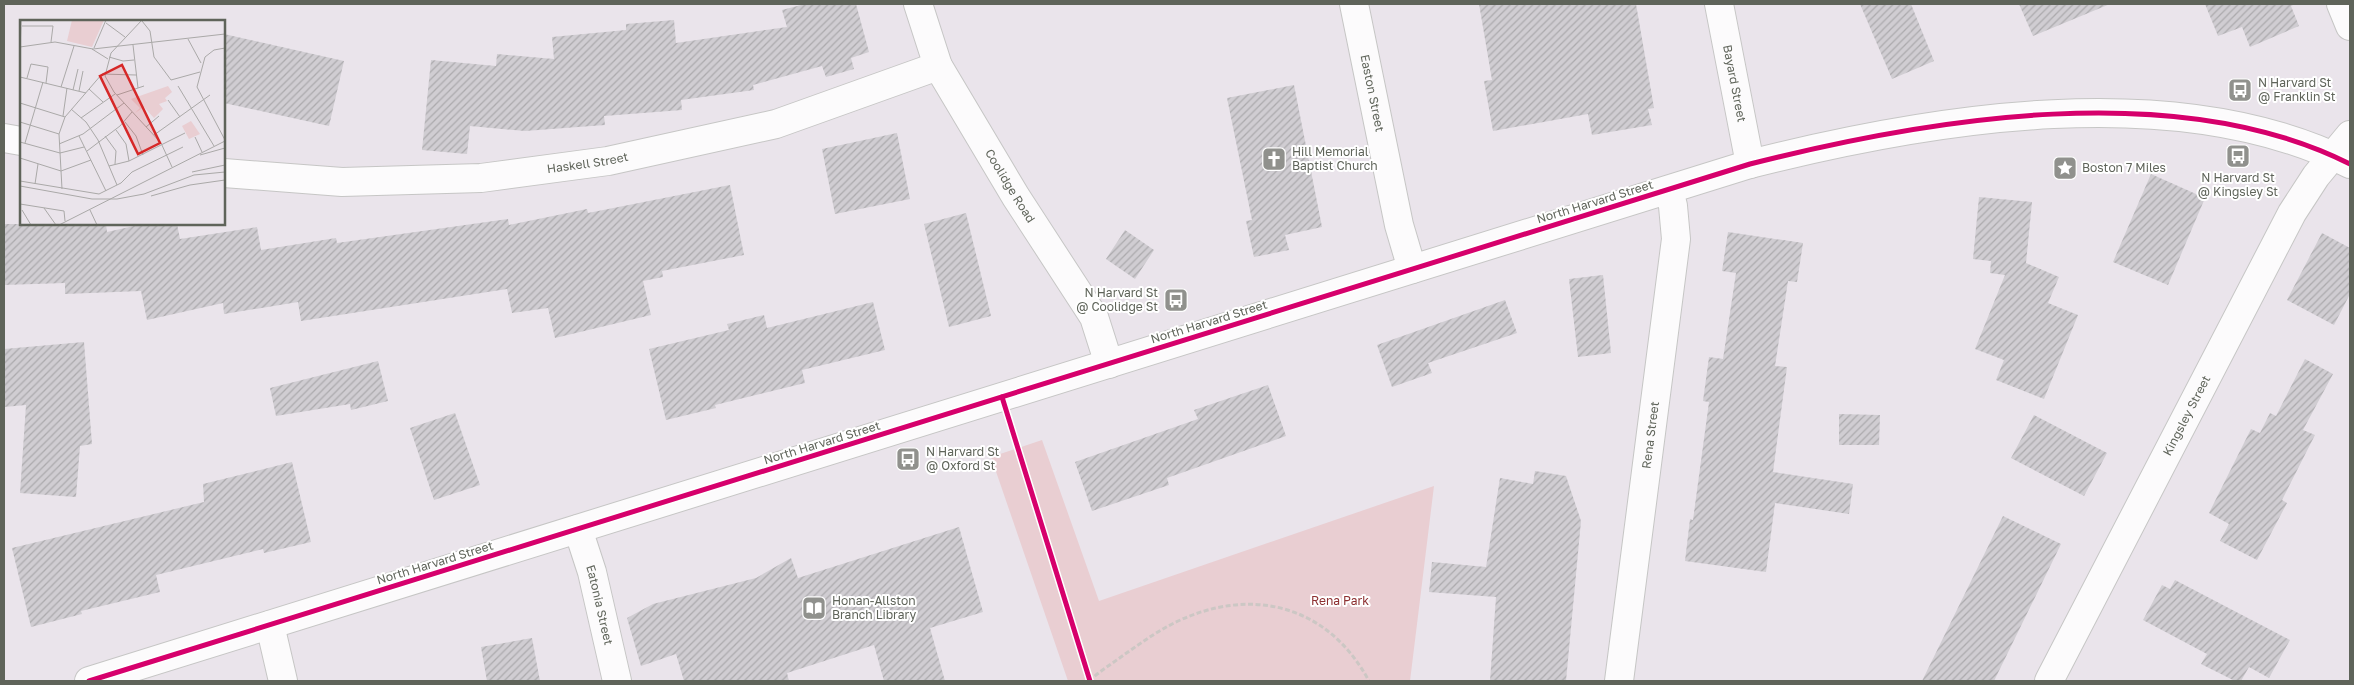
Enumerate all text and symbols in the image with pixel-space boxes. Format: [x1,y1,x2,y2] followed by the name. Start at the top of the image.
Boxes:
[20,20,225,225] inset map
[1720,44,1750,123] street label: Bayard Street
[1357,53,1388,133] street label: Easton Street
[2258,75,2336,104] place label: N Harvard St @ Franklin St
[2227,77,2253,103] bus stop icon: N Harvard St @ Franklin St
[2225,143,2251,169] bus stop icon: N Harvard St @ Kingsley St
[1292,144,1378,173] place label: Hill Memorial Baptist Church
[982,146,1039,225] street label: Coolidge Road
[1261,146,1287,172] church icon: Hill Memorial Baptist Church
[546,149,630,176] street label: Haskell Street
[2052,155,2078,181] place icon: Boston 7 Miles
[2082,160,2166,175] place label: Boston 7 Miles
[2198,170,2278,199] place label: N Harvard St @ Kingsley St
[1535,177,1655,226] street label: North Harvard Street
[1076,285,1158,314] place label: N Harvard St @ Coolidge St
[1163,287,1189,313] bus stop icon: N Harvard St @ Coolidge St
[1149,297,1269,346] street label: North Harvard Street
[2159,373,2213,458] street label: Kingsley Street
[1638,400,1662,470] street label: Rena Street
[762,418,882,467] street label: North Harvard Street
[926,444,1000,473] place label: N Harvard St @ Oxford St
[895,446,921,472] bus stop icon: N Harvard St @ Oxford St
[375,538,495,587] street label: North Harvard Street
[583,563,617,647] street label: Eatonia Street
[832,593,916,622] place label: Honan-Allston Branch Library
[1311,593,1369,608] park label: Rena Park
[801,595,827,621] library icon: Honan-Allston Branch Library

